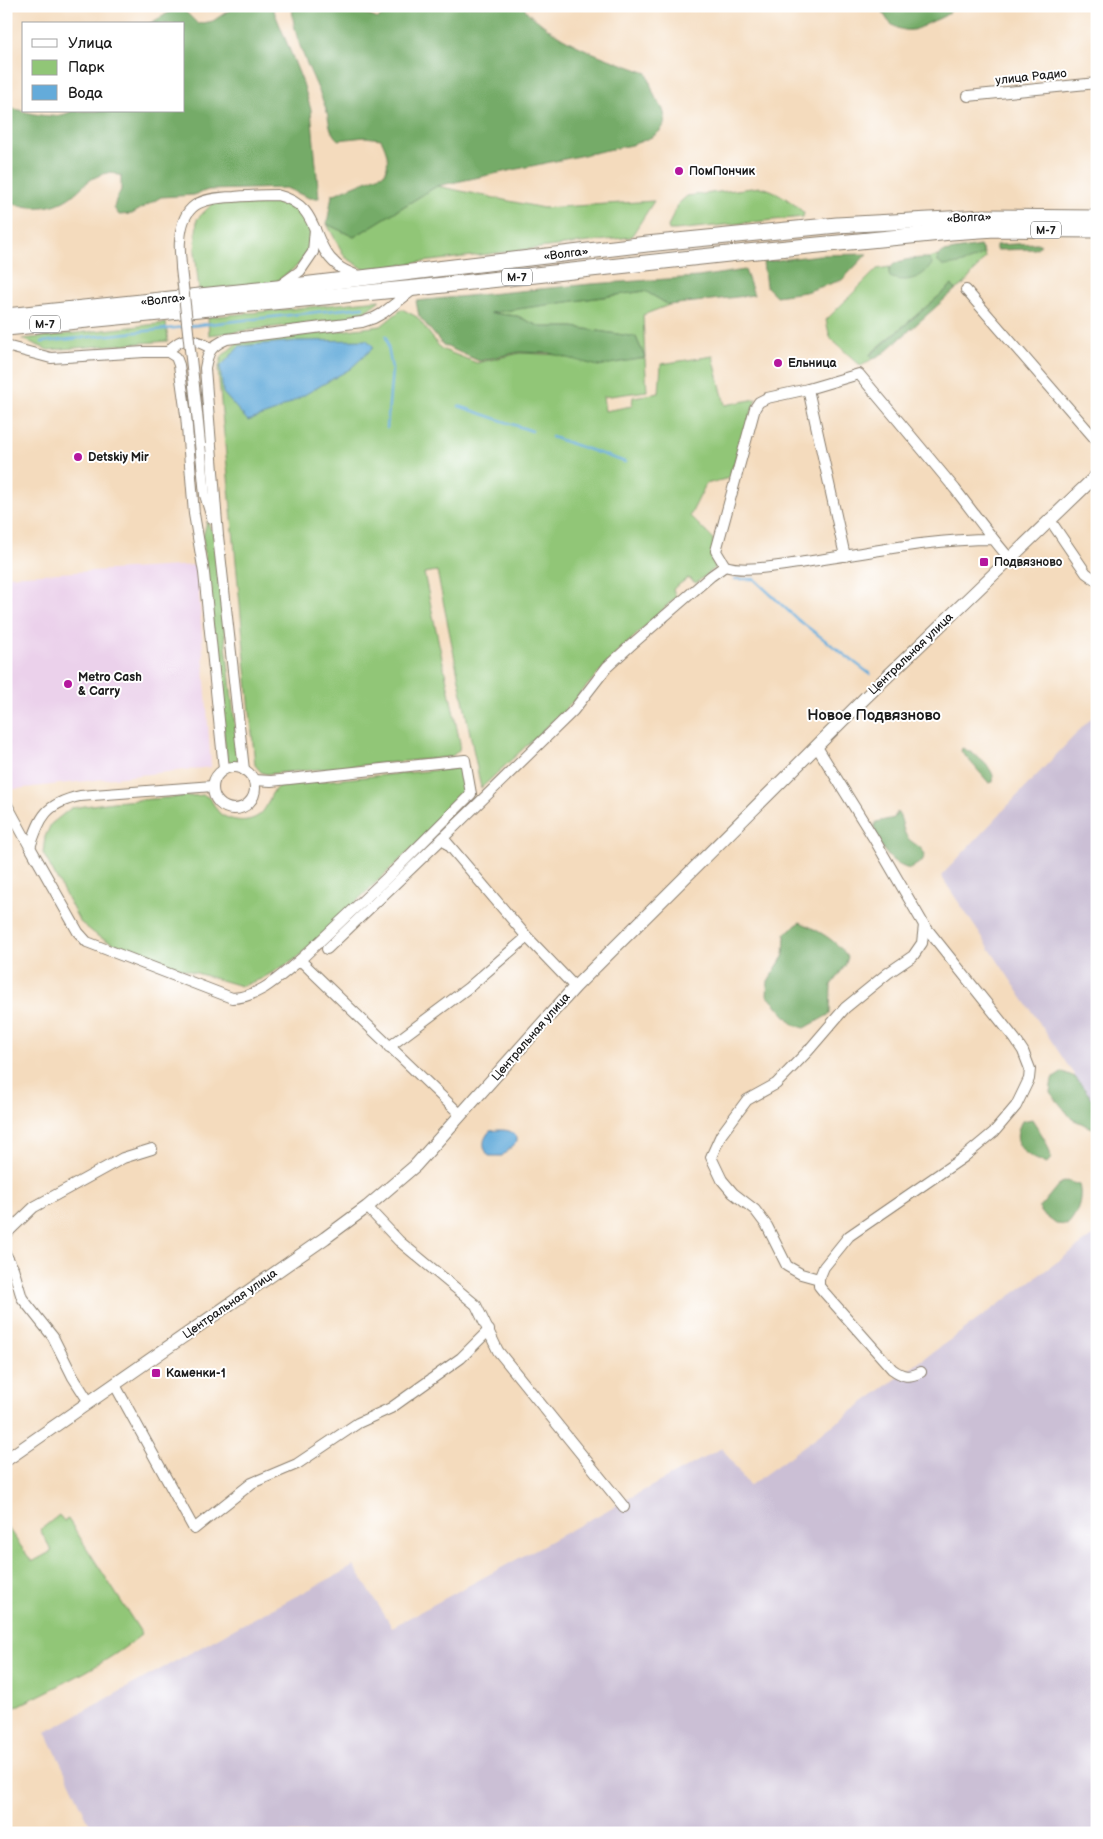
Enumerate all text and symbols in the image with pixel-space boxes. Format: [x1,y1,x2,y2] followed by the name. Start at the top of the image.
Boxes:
[22,22,185,112] legend
[68,34,113,53] text: Улица
[68,58,105,77] text: Парк
[995,66,1067,88] street label: улица Радио
[68,84,103,103] text: Вода
[689,164,756,179] place label: ПомПончик
[673,165,685,177] marker: ПомПончик
[946,209,992,227] street label: «Волга»
[1031,222,1061,238] road number: М-7
[543,244,590,264] street label: «Волга»
[502,268,532,286] road number: М-7
[140,290,187,310] street label: «Волга»
[30,316,60,332] road number: М-7
[788,356,838,371] place label: Ельница
[772,357,784,369] marker: Ельница
[88,450,149,465] place label: Detskiy Mir
[72,451,84,463] marker: Detskiy Mir
[994,555,1063,570] place label: Подвязново
[978,556,990,568] marker: Подвязново
[866,610,956,698] street label: Центральная улица
[78,670,142,699] place label: Metro Cash & Carry
[62,678,74,690] marker: Metro Cash & Carry
[807,706,941,725] district label: Новое Подвязново
[489,990,573,1084] street label: Центральная улица
[180,1266,280,1342] street label: Центральная улица
[166,1366,226,1381] place label: Каменки-1
[150,1367,162,1379] marker: Каменки-1

